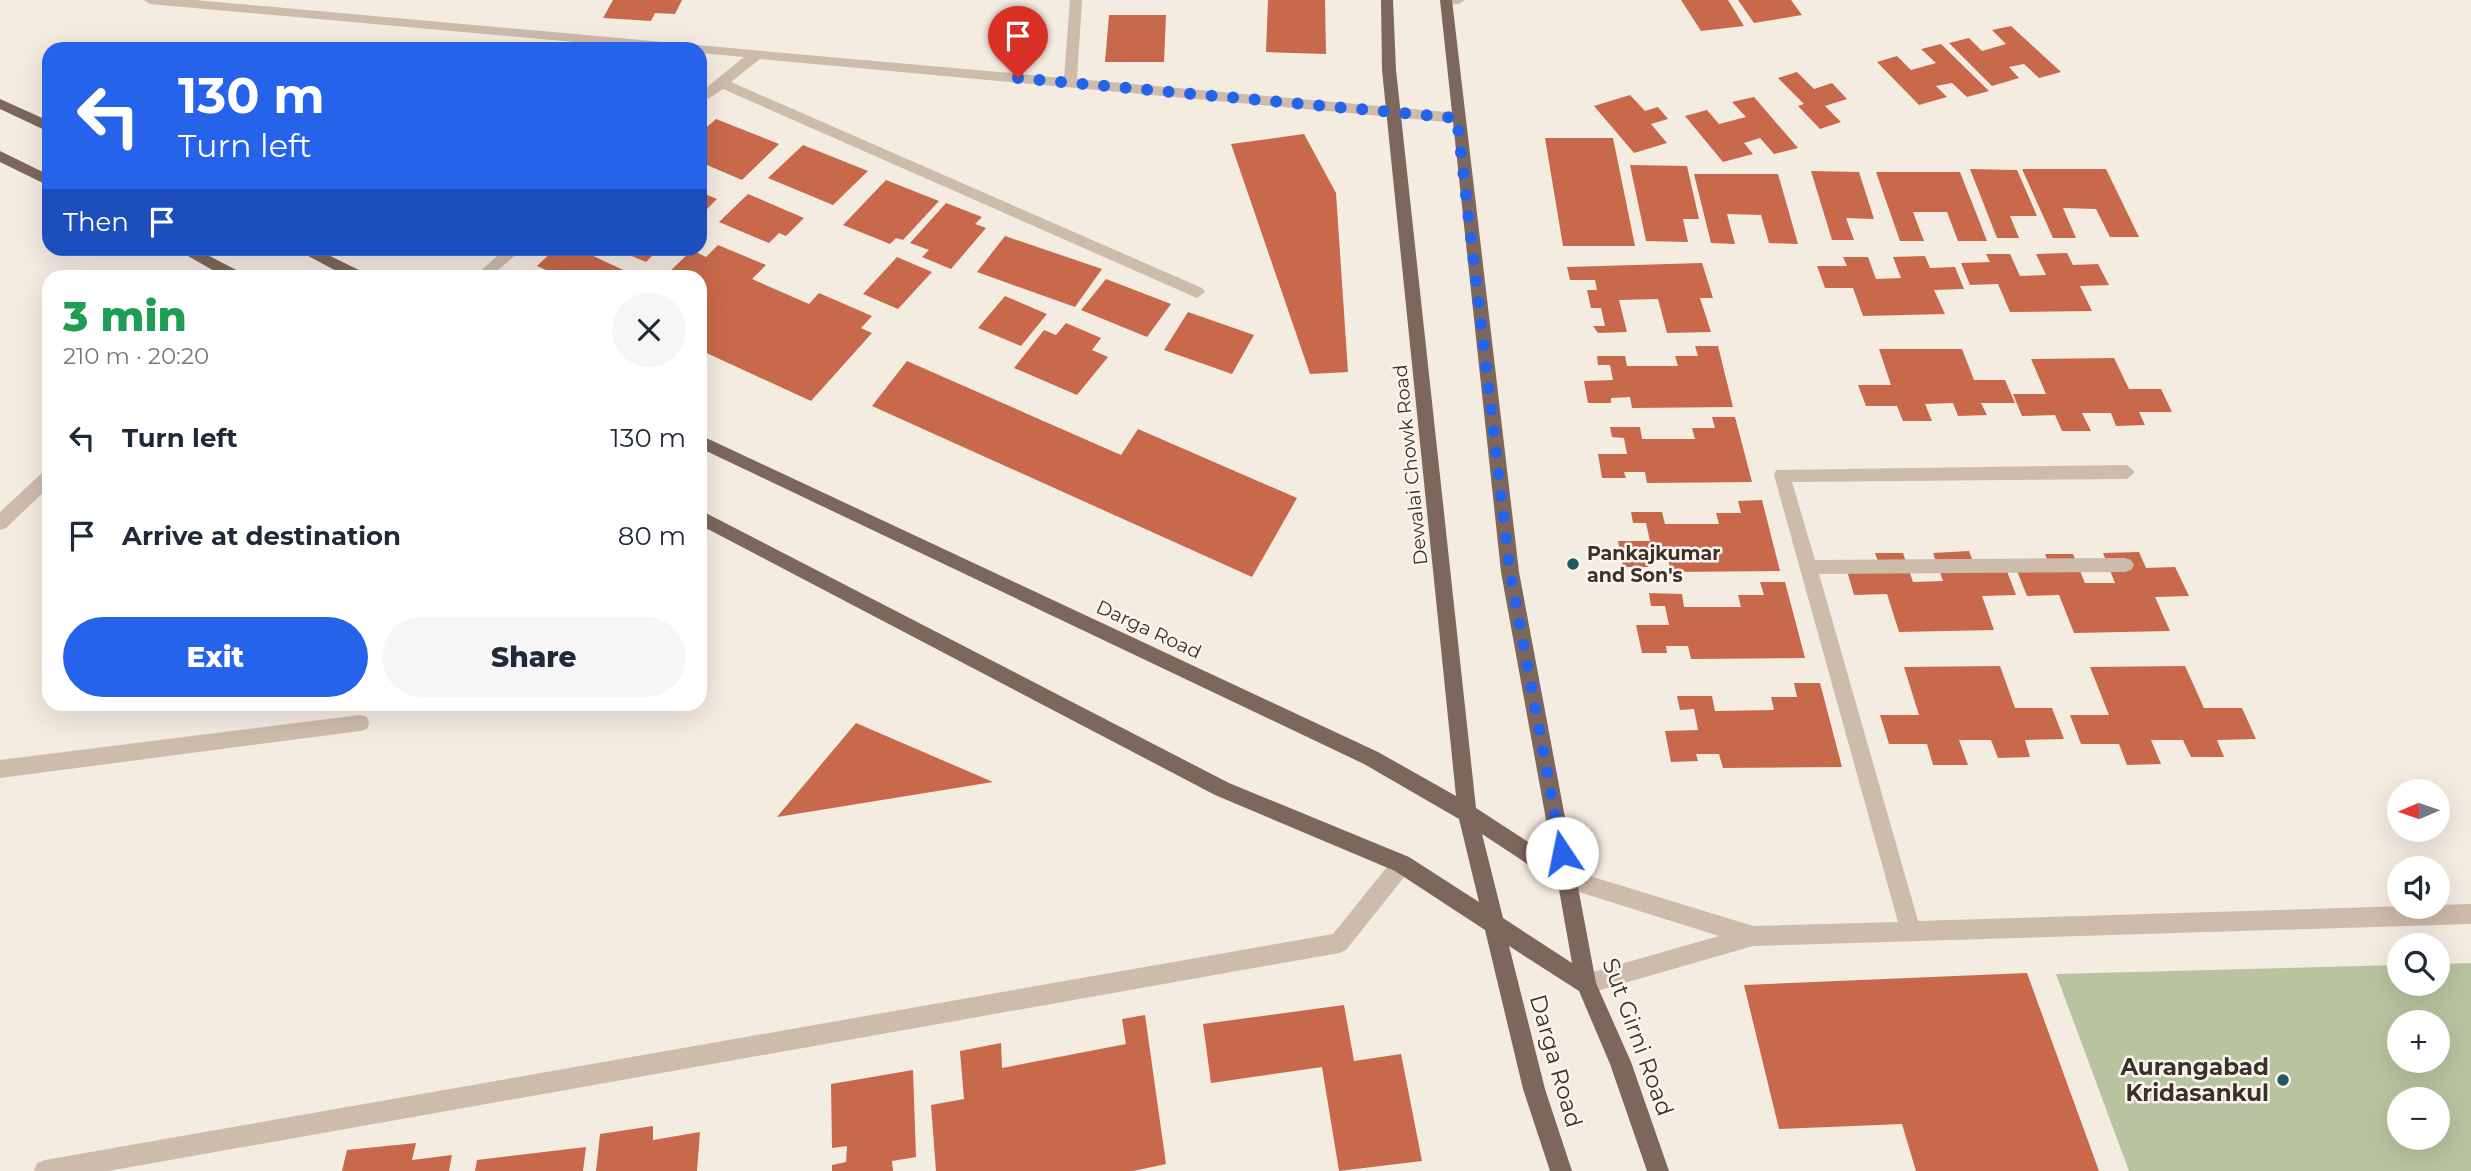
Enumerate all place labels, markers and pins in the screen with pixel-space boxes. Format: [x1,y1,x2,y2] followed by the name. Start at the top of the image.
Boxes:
[988,6,1048,78] pin
[1587,542,1720,587] place label: Pankajkumar and Son's
[1565,556,1581,572] marker: Pankajkumar and Son's
[2119,1053,2269,1107] place label: Aurangabad Kridasankul
[2275,1072,2291,1088] marker: Aurangabad Kridasankul

